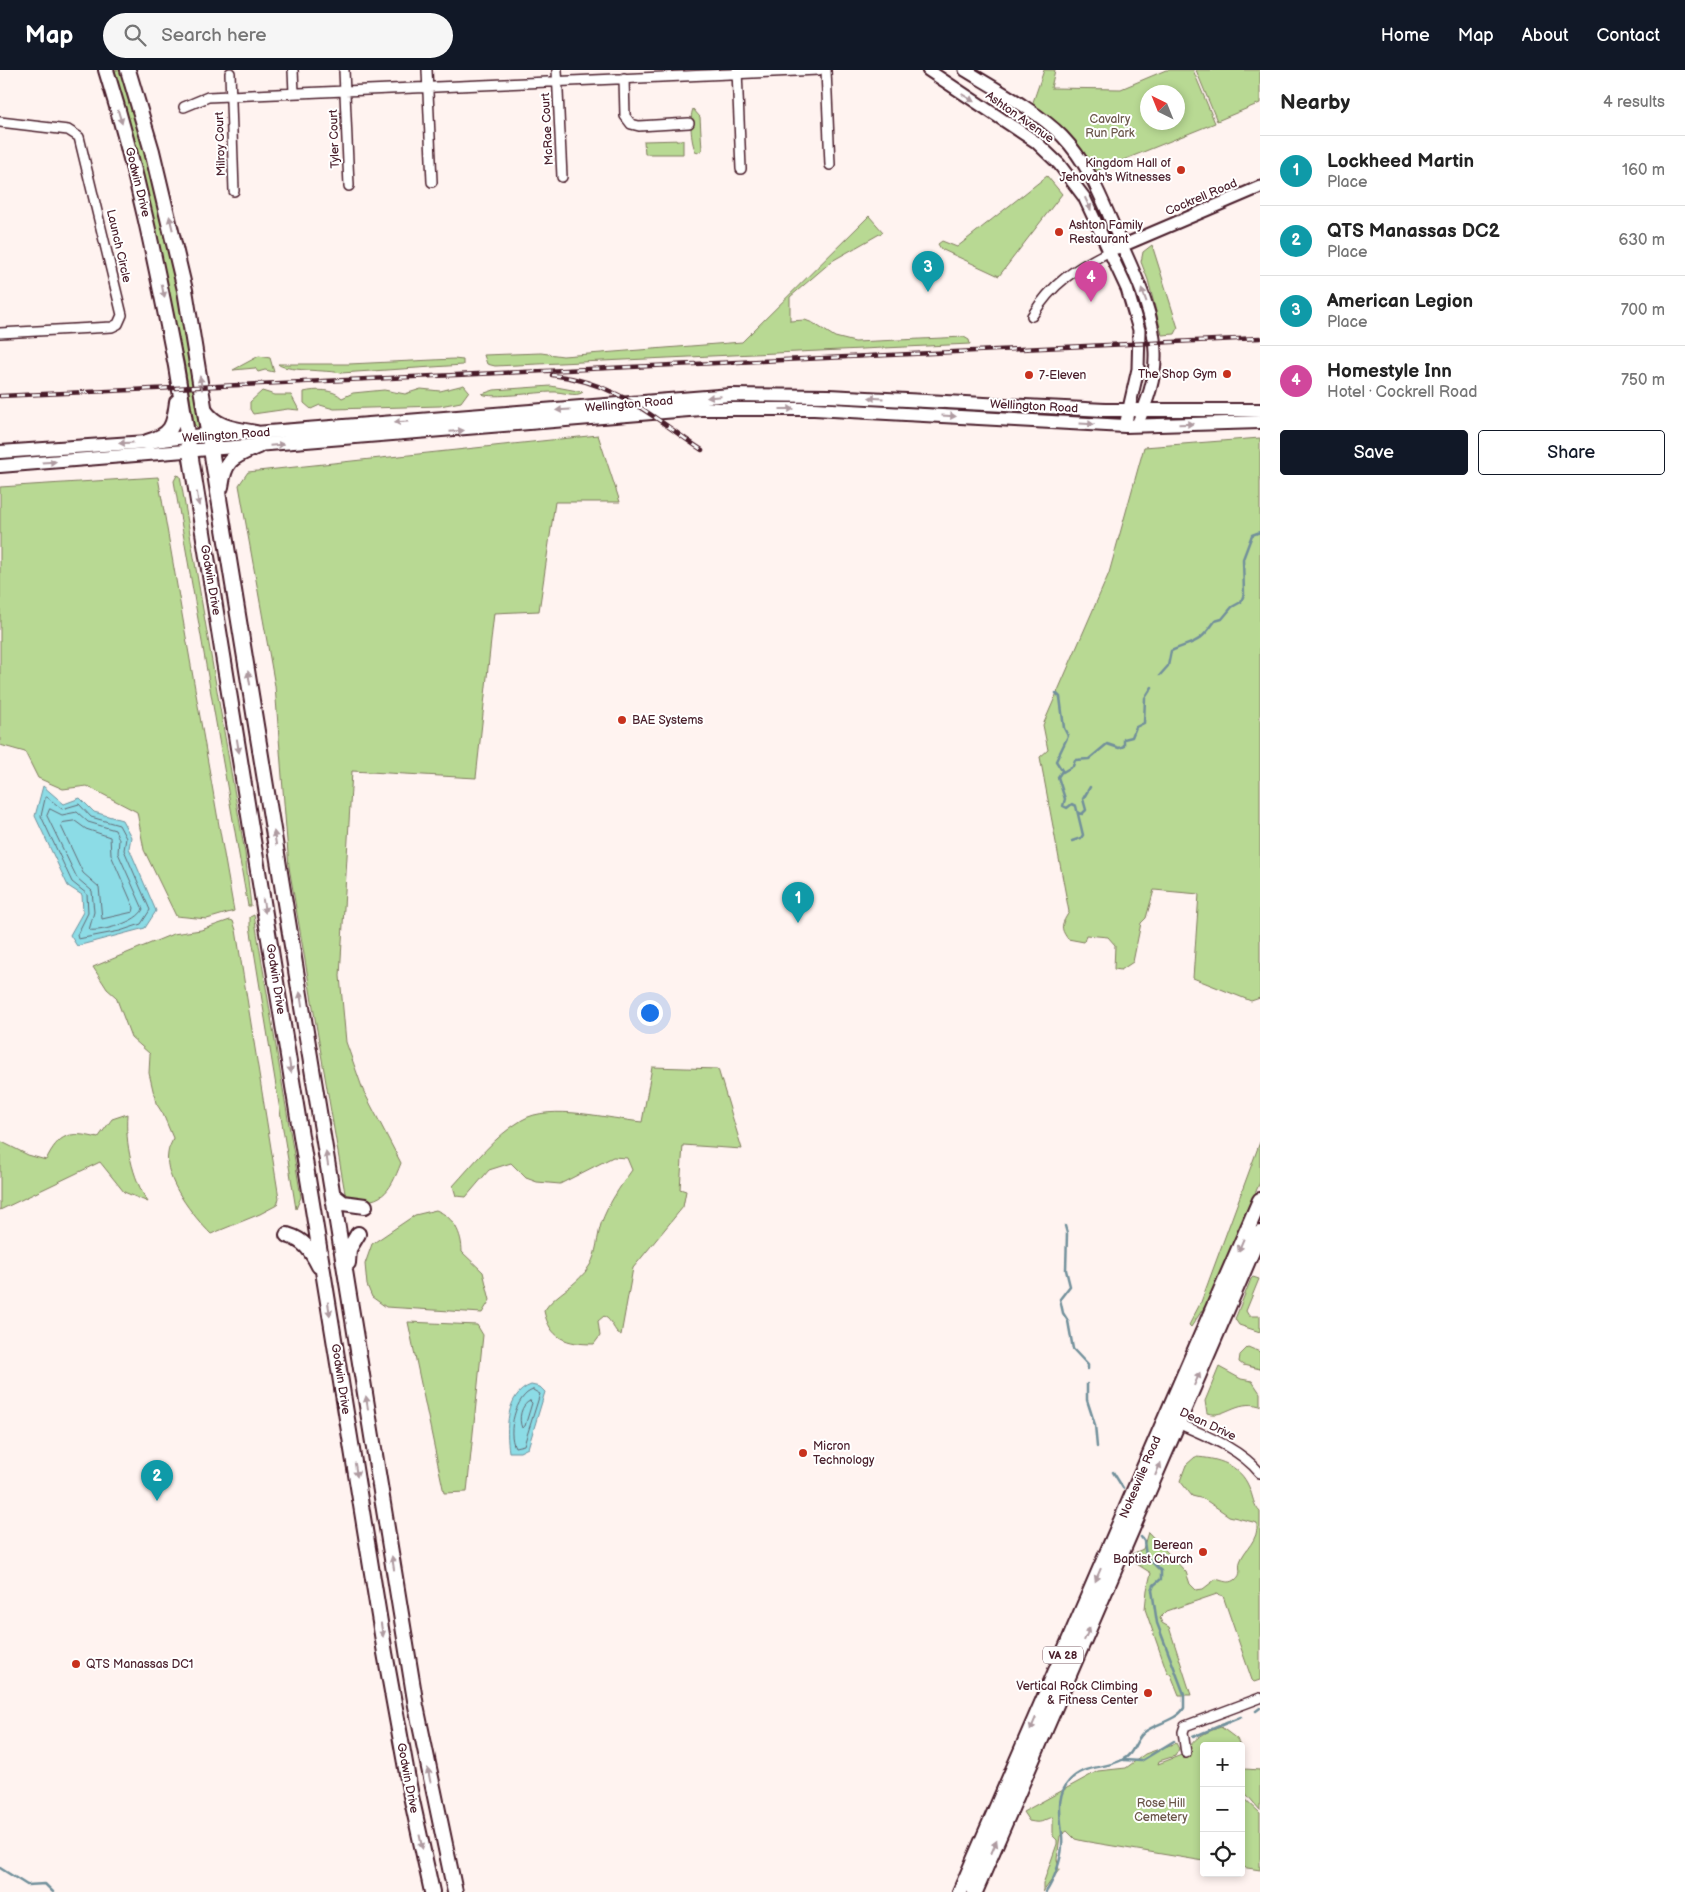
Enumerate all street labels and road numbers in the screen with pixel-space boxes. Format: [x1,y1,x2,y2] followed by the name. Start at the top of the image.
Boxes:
[983,88,1057,146] street label: Ashton Avenue
[538,92,557,166] street label: McRae Court
[326,109,343,169] street label: Tyler Court
[212,111,229,176] street label: Milroy Court
[122,146,153,219] street label: Godwin Drive
[1163,176,1239,219] street label: Cockrell Road
[103,208,134,284] street label: Launch Circle
[584,393,674,416] street label: Wellington Road
[989,397,1079,416] street label: Wellington Road
[181,425,271,446] street label: Wellington Road
[197,544,224,617] street label: Godwin Drive
[263,943,288,1015] street label: Godwin Drive
[328,1343,353,1415] street label: Godwin Drive
[1177,1405,1238,1444] street label: Dean Drive
[1116,1434,1165,1521] street label: Nokesville Road
[1043,1646,1083,1664] road number: VA 28
[393,1742,422,1815] street label: Godwin Drive

